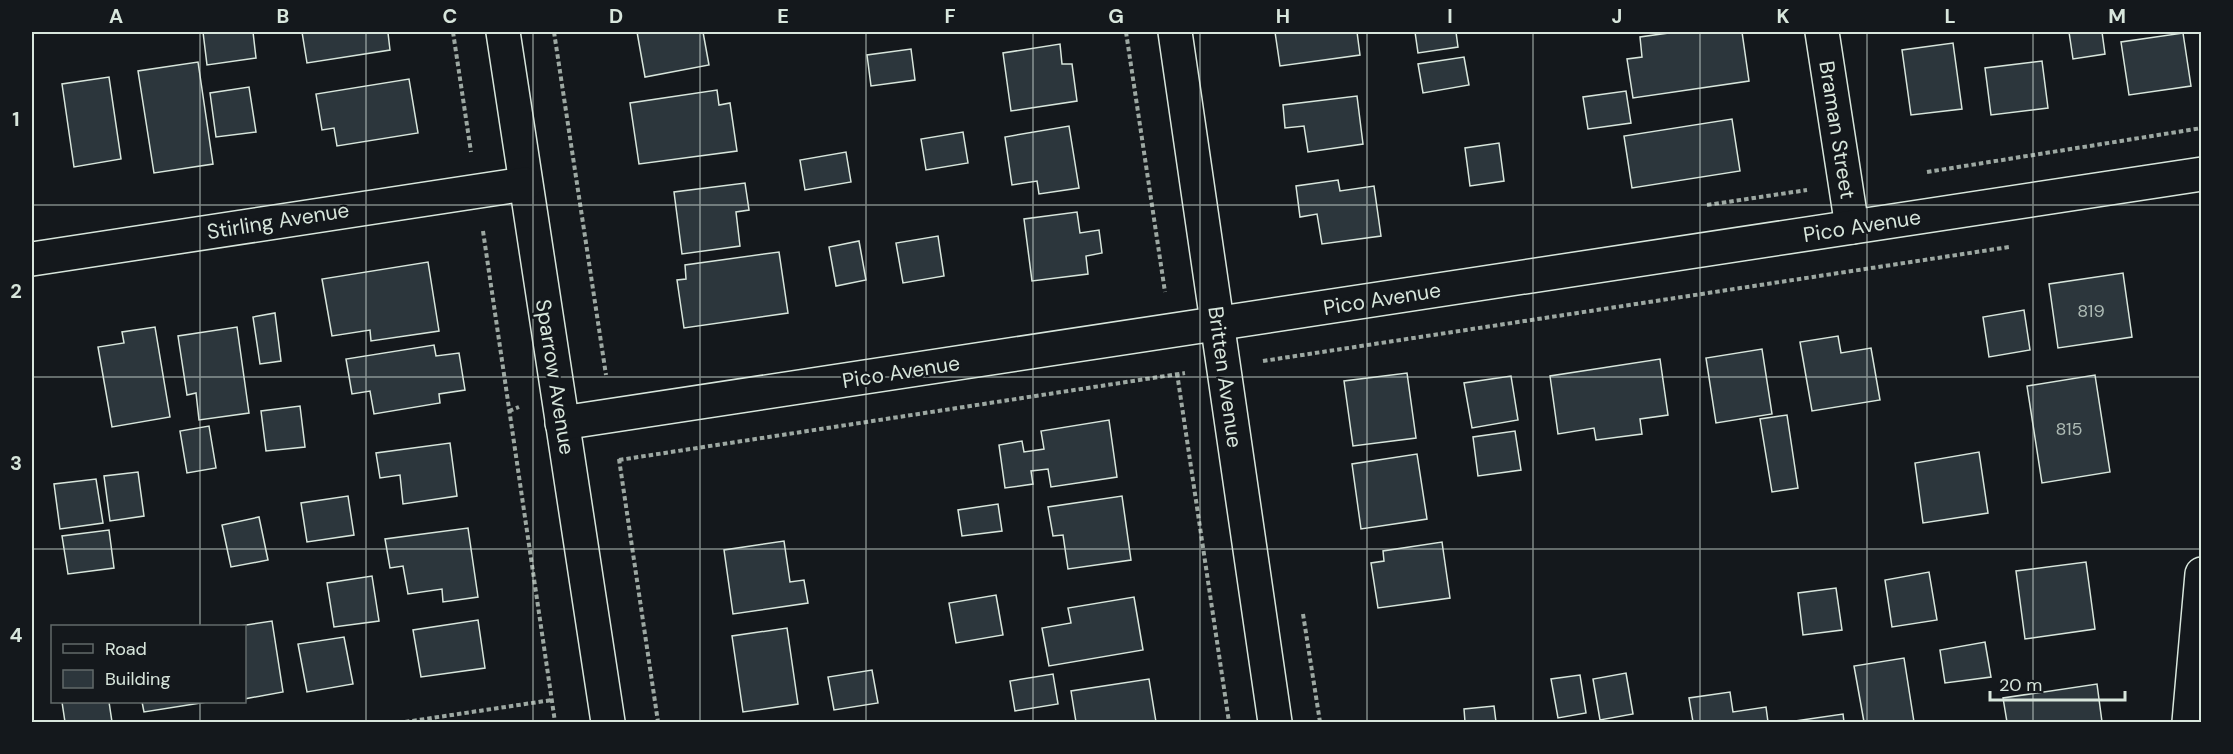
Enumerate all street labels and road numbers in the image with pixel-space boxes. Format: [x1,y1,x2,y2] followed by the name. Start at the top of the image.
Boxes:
[1812,59,1862,201] street label: Braman Street
[205,196,351,246] street label: Stirling Avenue
[1801,203,1923,249] street label: Pico Avenue
[1321,276,1443,322] street label: Pico Avenue
[529,297,581,457] street label: Sparrow Avenue
[1201,304,1249,450] street label: Britten Avenue
[840,349,962,395] street label: Pico Avenue

